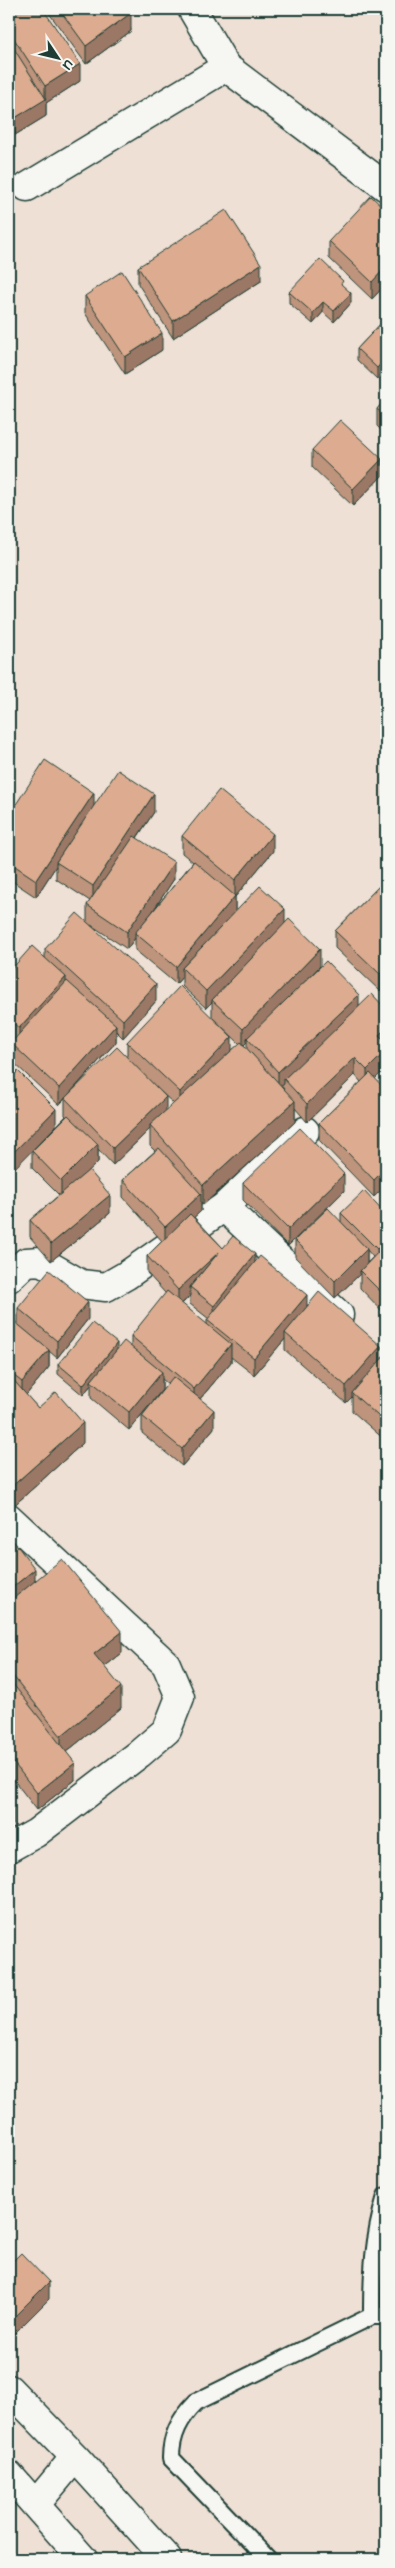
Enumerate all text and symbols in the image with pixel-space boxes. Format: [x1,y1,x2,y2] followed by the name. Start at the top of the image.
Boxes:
[32,32,82,82] north arrow
[57,56,78,74] text: U

